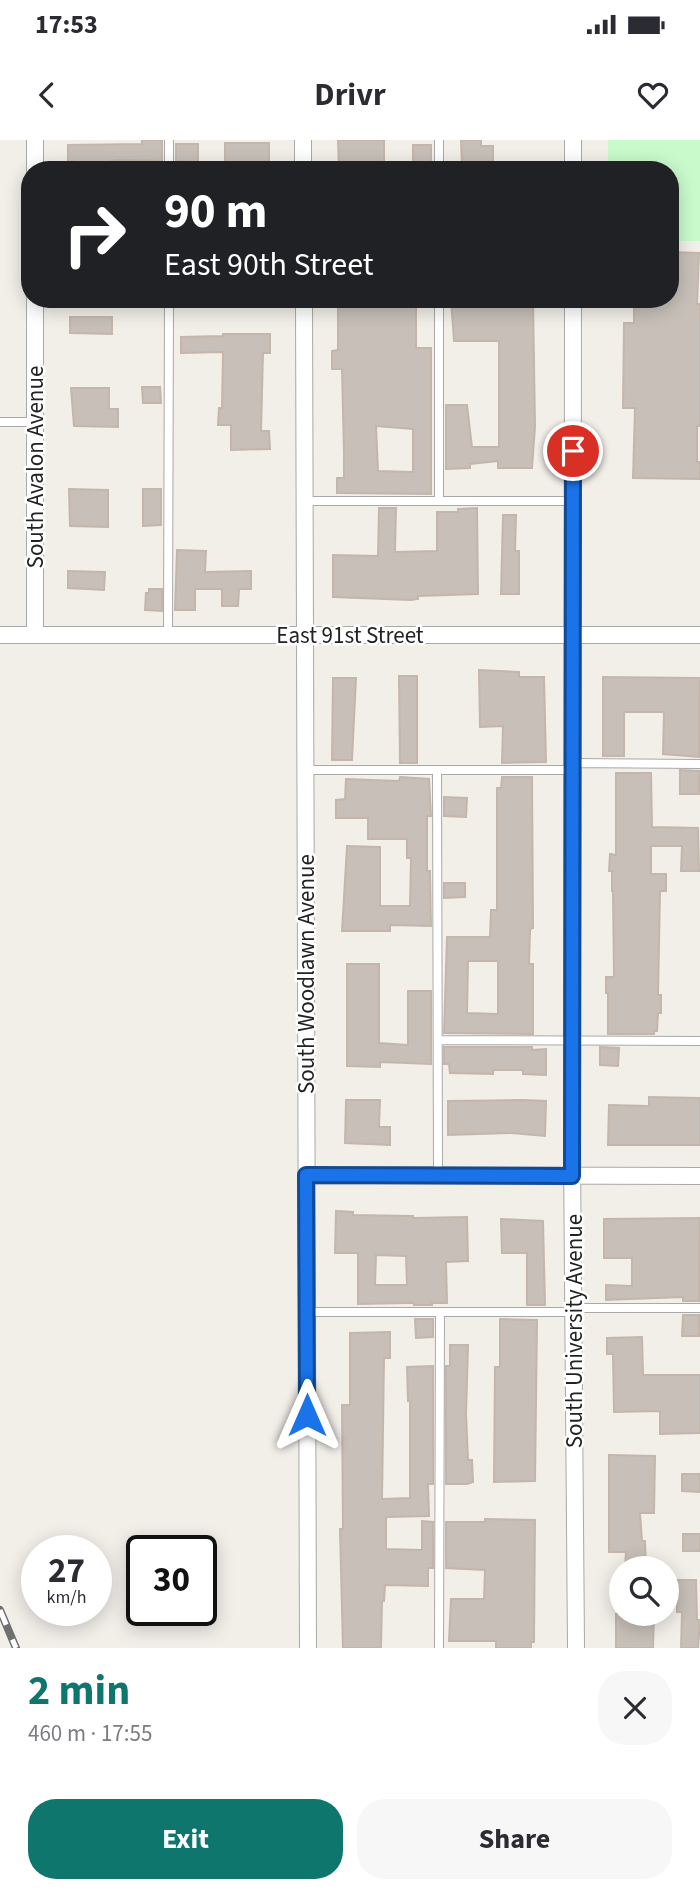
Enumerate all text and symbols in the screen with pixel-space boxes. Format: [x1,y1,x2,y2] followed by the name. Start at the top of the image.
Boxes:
[35,6,98,43] text: 17:53
[314,72,386,118] text: Drivr
[28,76,66,114] icon: back
[634,76,672,114] icon: heart
[164,177,268,247] text: 90 m
[49,189,140,280] icon: right
[164,242,374,288] text: East 90th Street
[19,366,52,568] street label: South Avalon Avenue
[543,421,603,481] pin
[554,432,592,470] icon: arrive
[276,619,424,652] street label: East 91st Street
[290,854,323,1094] street label: South Woodlawn Avenue
[558,1214,591,1448] street label: South University Avenue
[270,1378,344,1452] position arrow
[126,1535,217,1626] speed limit sign: 30
[48,1546,85,1596] text: 27
[609,1556,679,1626] map controls
[609,1556,679,1626] button: search
[47,1585,86,1610] text: km/h
[28,1661,130,1721] text: 2 min
[598,1671,672,1745] button: close
[28,1717,152,1750] text: 460 m · 17:55
[28,1799,343,1879] button: Exit
[357,1799,672,1879] button: Share

